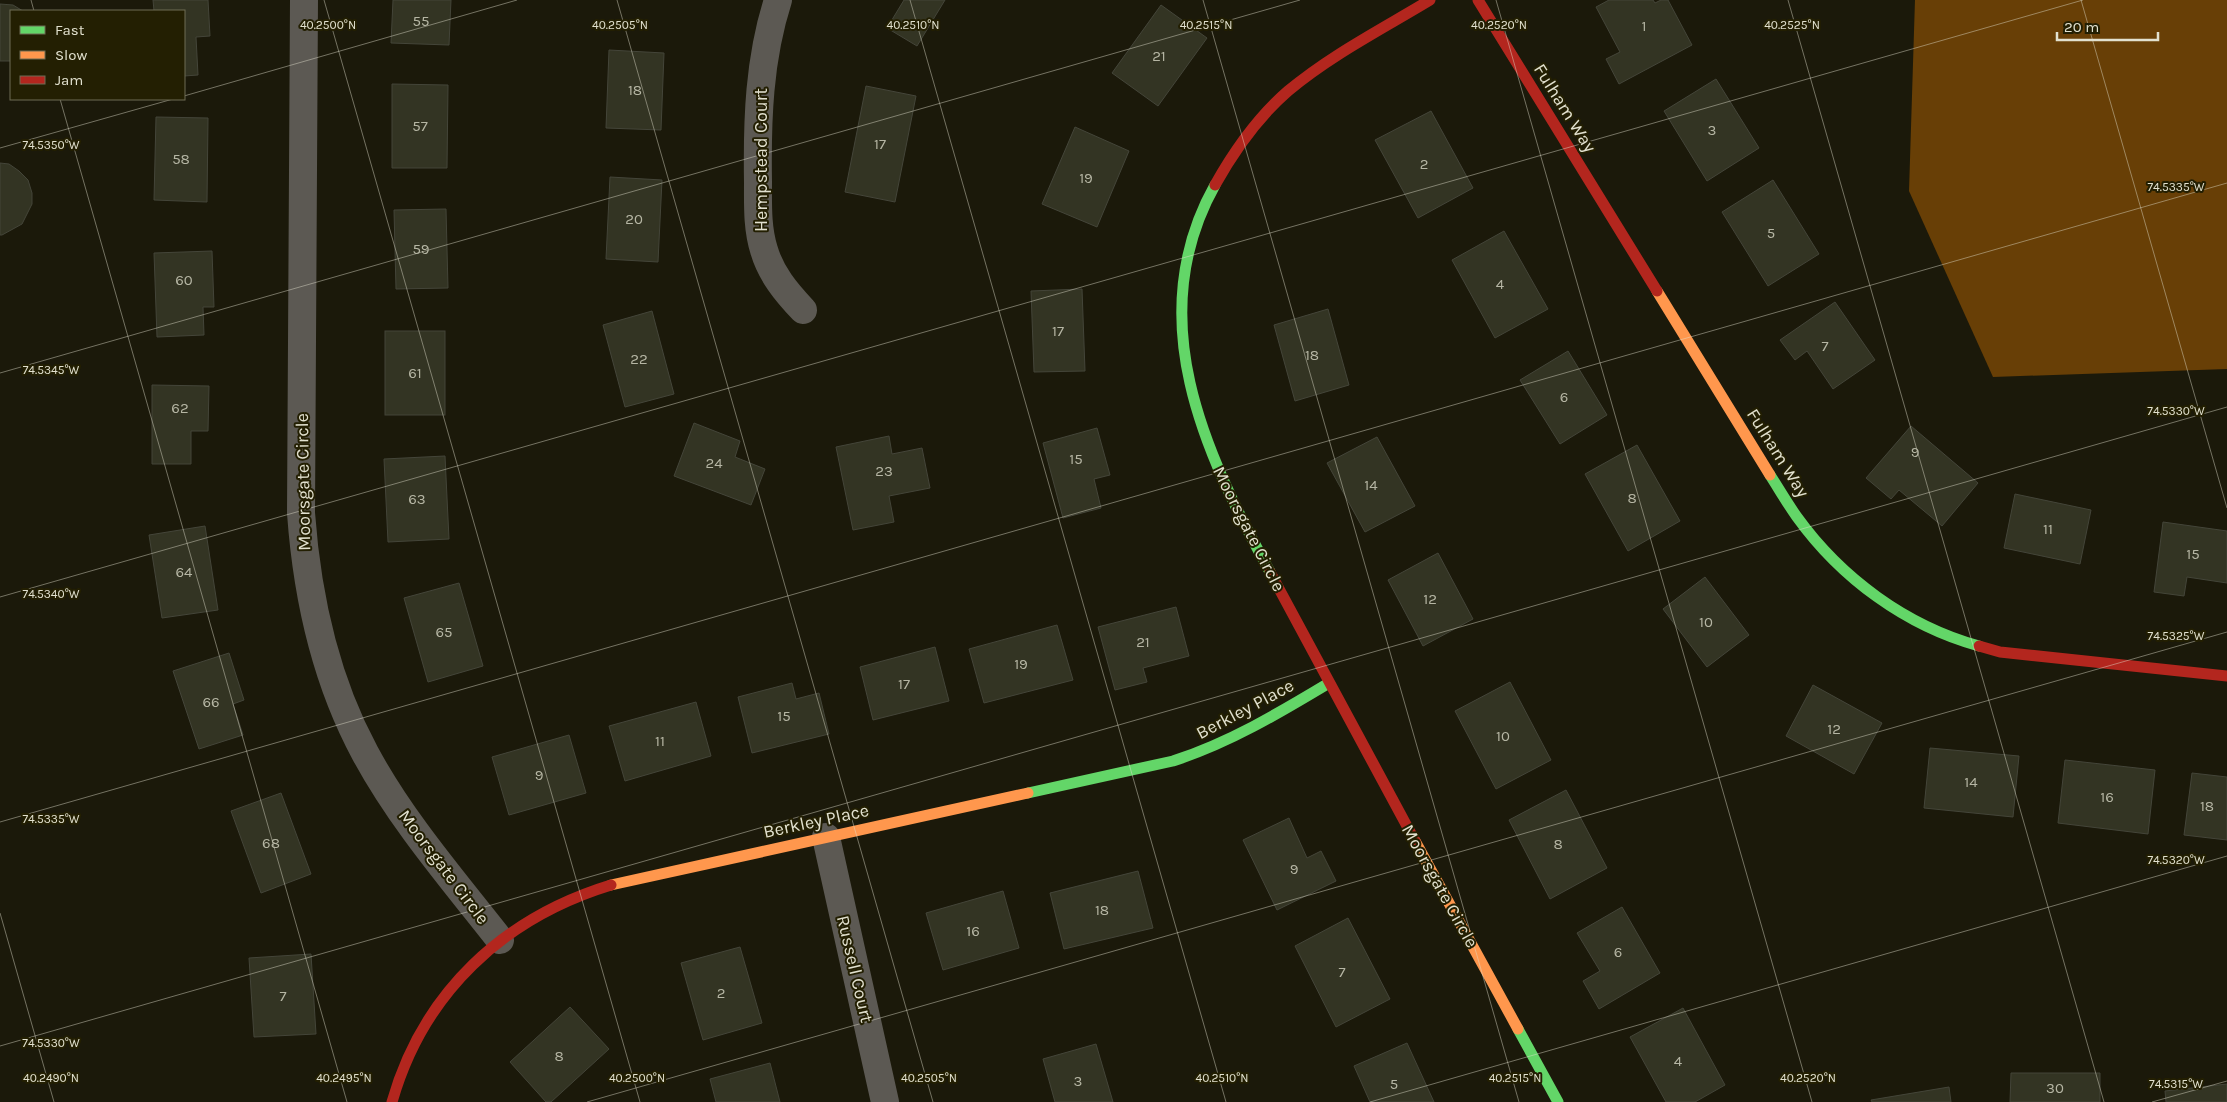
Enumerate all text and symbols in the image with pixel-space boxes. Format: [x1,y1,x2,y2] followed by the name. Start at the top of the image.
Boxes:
[10,10,185,100] legend
[2057,10,2158,42] scale bar
[413,12,429,30] house number: 55
[1642,17,1646,35] house number: 1
[300,18,356,32] text: 40.2500°N
[592,18,648,32] text: 40.2505°N
[886,18,940,32] text: 40.2510°N
[1180,18,1232,32] text: 40.2515°N
[1471,18,1527,32] text: 40.2520°N
[1764,18,1820,32] text: 40.2525°N
[2064,18,2099,36] text: 20 m
[55,21,85,39] text: Fast
[55,46,87,64] text: Slow
[1152,47,1166,65] house number: 21
[1529,59,1601,157] street label: Fulham Way
[55,71,83,89] text: Jam
[628,81,642,99] house number: 18
[750,88,772,232] street label: Hempstead Court
[412,117,428,135] house number: 57
[1708,121,1716,139] house number: 3
[874,135,886,153] house number: 17
[22,138,80,152] text: 74.5350°W
[172,150,190,168] house number: 58
[1420,155,1428,173] house number: 2
[1079,169,1093,187] house number: 19
[2147,180,2205,194] text: 74.5335°W
[625,210,643,228] house number: 20
[1767,224,1775,242] house number: 5
[412,240,430,258] house number: 59
[175,271,193,289] house number: 60
[1496,275,1505,293] house number: 4
[1052,322,1064,340] house number: 17
[1821,337,1829,355] house number: 7
[1305,346,1319,364] house number: 18
[630,350,648,368] house number: 22
[23,363,80,377] text: 74.5345°W
[408,364,422,382] house number: 61
[1560,388,1568,406] house number: 6
[171,399,189,417] house number: 62
[1742,404,1814,502] street label: Fulham Way
[2147,404,2205,418] text: 74.5330°W
[291,413,315,551] street label: Moorsgate Circle
[1911,443,1919,461] house number: 9
[1069,450,1083,468] house number: 15
[705,454,723,472] house number: 24
[875,462,893,480] house number: 23
[1208,463,1290,595] street label: Moorsgate Circle
[1364,476,1378,494] house number: 14
[1627,489,1637,507] house number: 8
[408,490,426,508] house number: 63
[2043,520,2053,538] house number: 11
[2186,545,2200,563] house number: 15
[176,563,193,581] house number: 64
[23,587,80,601] text: 74.5340°W
[1423,590,1437,608] house number: 12
[1699,613,1713,631] house number: 10
[435,623,453,641] house number: 65
[2148,629,2205,643] text: 74.5325°W
[1136,633,1150,651] house number: 21
[1014,655,1028,673] house number: 19
[1192,674,1298,744] street label: Berkley Place
[898,675,910,693] house number: 17
[202,693,220,711] house number: 66
[777,707,791,725] house number: 15
[1827,720,1841,738] house number: 12
[1496,727,1510,745] house number: 10
[655,732,665,750] house number: 11
[535,766,543,784] house number: 9
[1964,773,1978,791] house number: 14
[2100,788,2114,806] house number: 16
[2200,797,2214,815] house number: 18
[761,799,871,843] street label: Berkley Place
[394,805,494,929] street label: Moorsgate Circle
[22,812,80,826] text: 74.5335°W
[1397,820,1483,952] street label: Moorsgate Circle
[262,834,280,852] house number: 68
[1553,835,1563,853] house number: 8
[2147,853,2205,867] text: 74.5320°W
[1290,860,1298,878] house number: 9
[1095,901,1109,919] house number: 18
[832,913,878,1025] street label: Russell Court
[966,922,980,940] house number: 16
[1614,943,1622,961] house number: 6
[1338,963,1346,981] house number: 7
[717,984,725,1002] house number: 2
[279,987,287,1005] house number: 7
[22,1036,80,1050] text: 74.5330°W
[554,1047,564,1065] house number: 8
[1674,1052,1683,1070] house number: 4
[23,1071,79,1085] text: 40.2490°N
[316,1071,372,1085] text: 40.2495°N
[609,1071,665,1085] text: 40.2500°N
[901,1071,957,1085] text: 40.2505°N
[1195,1071,1249,1085] text: 40.2510°N
[1489,1071,1541,1085] text: 40.2515°N
[1780,1071,1836,1085] text: 40.2520°N
[1074,1072,1082,1090] house number: 3
[1390,1075,1398,1093] house number: 5
[2149,1077,2203,1091] text: 74.5315°W
[2046,1079,2064,1097] house number: 30

